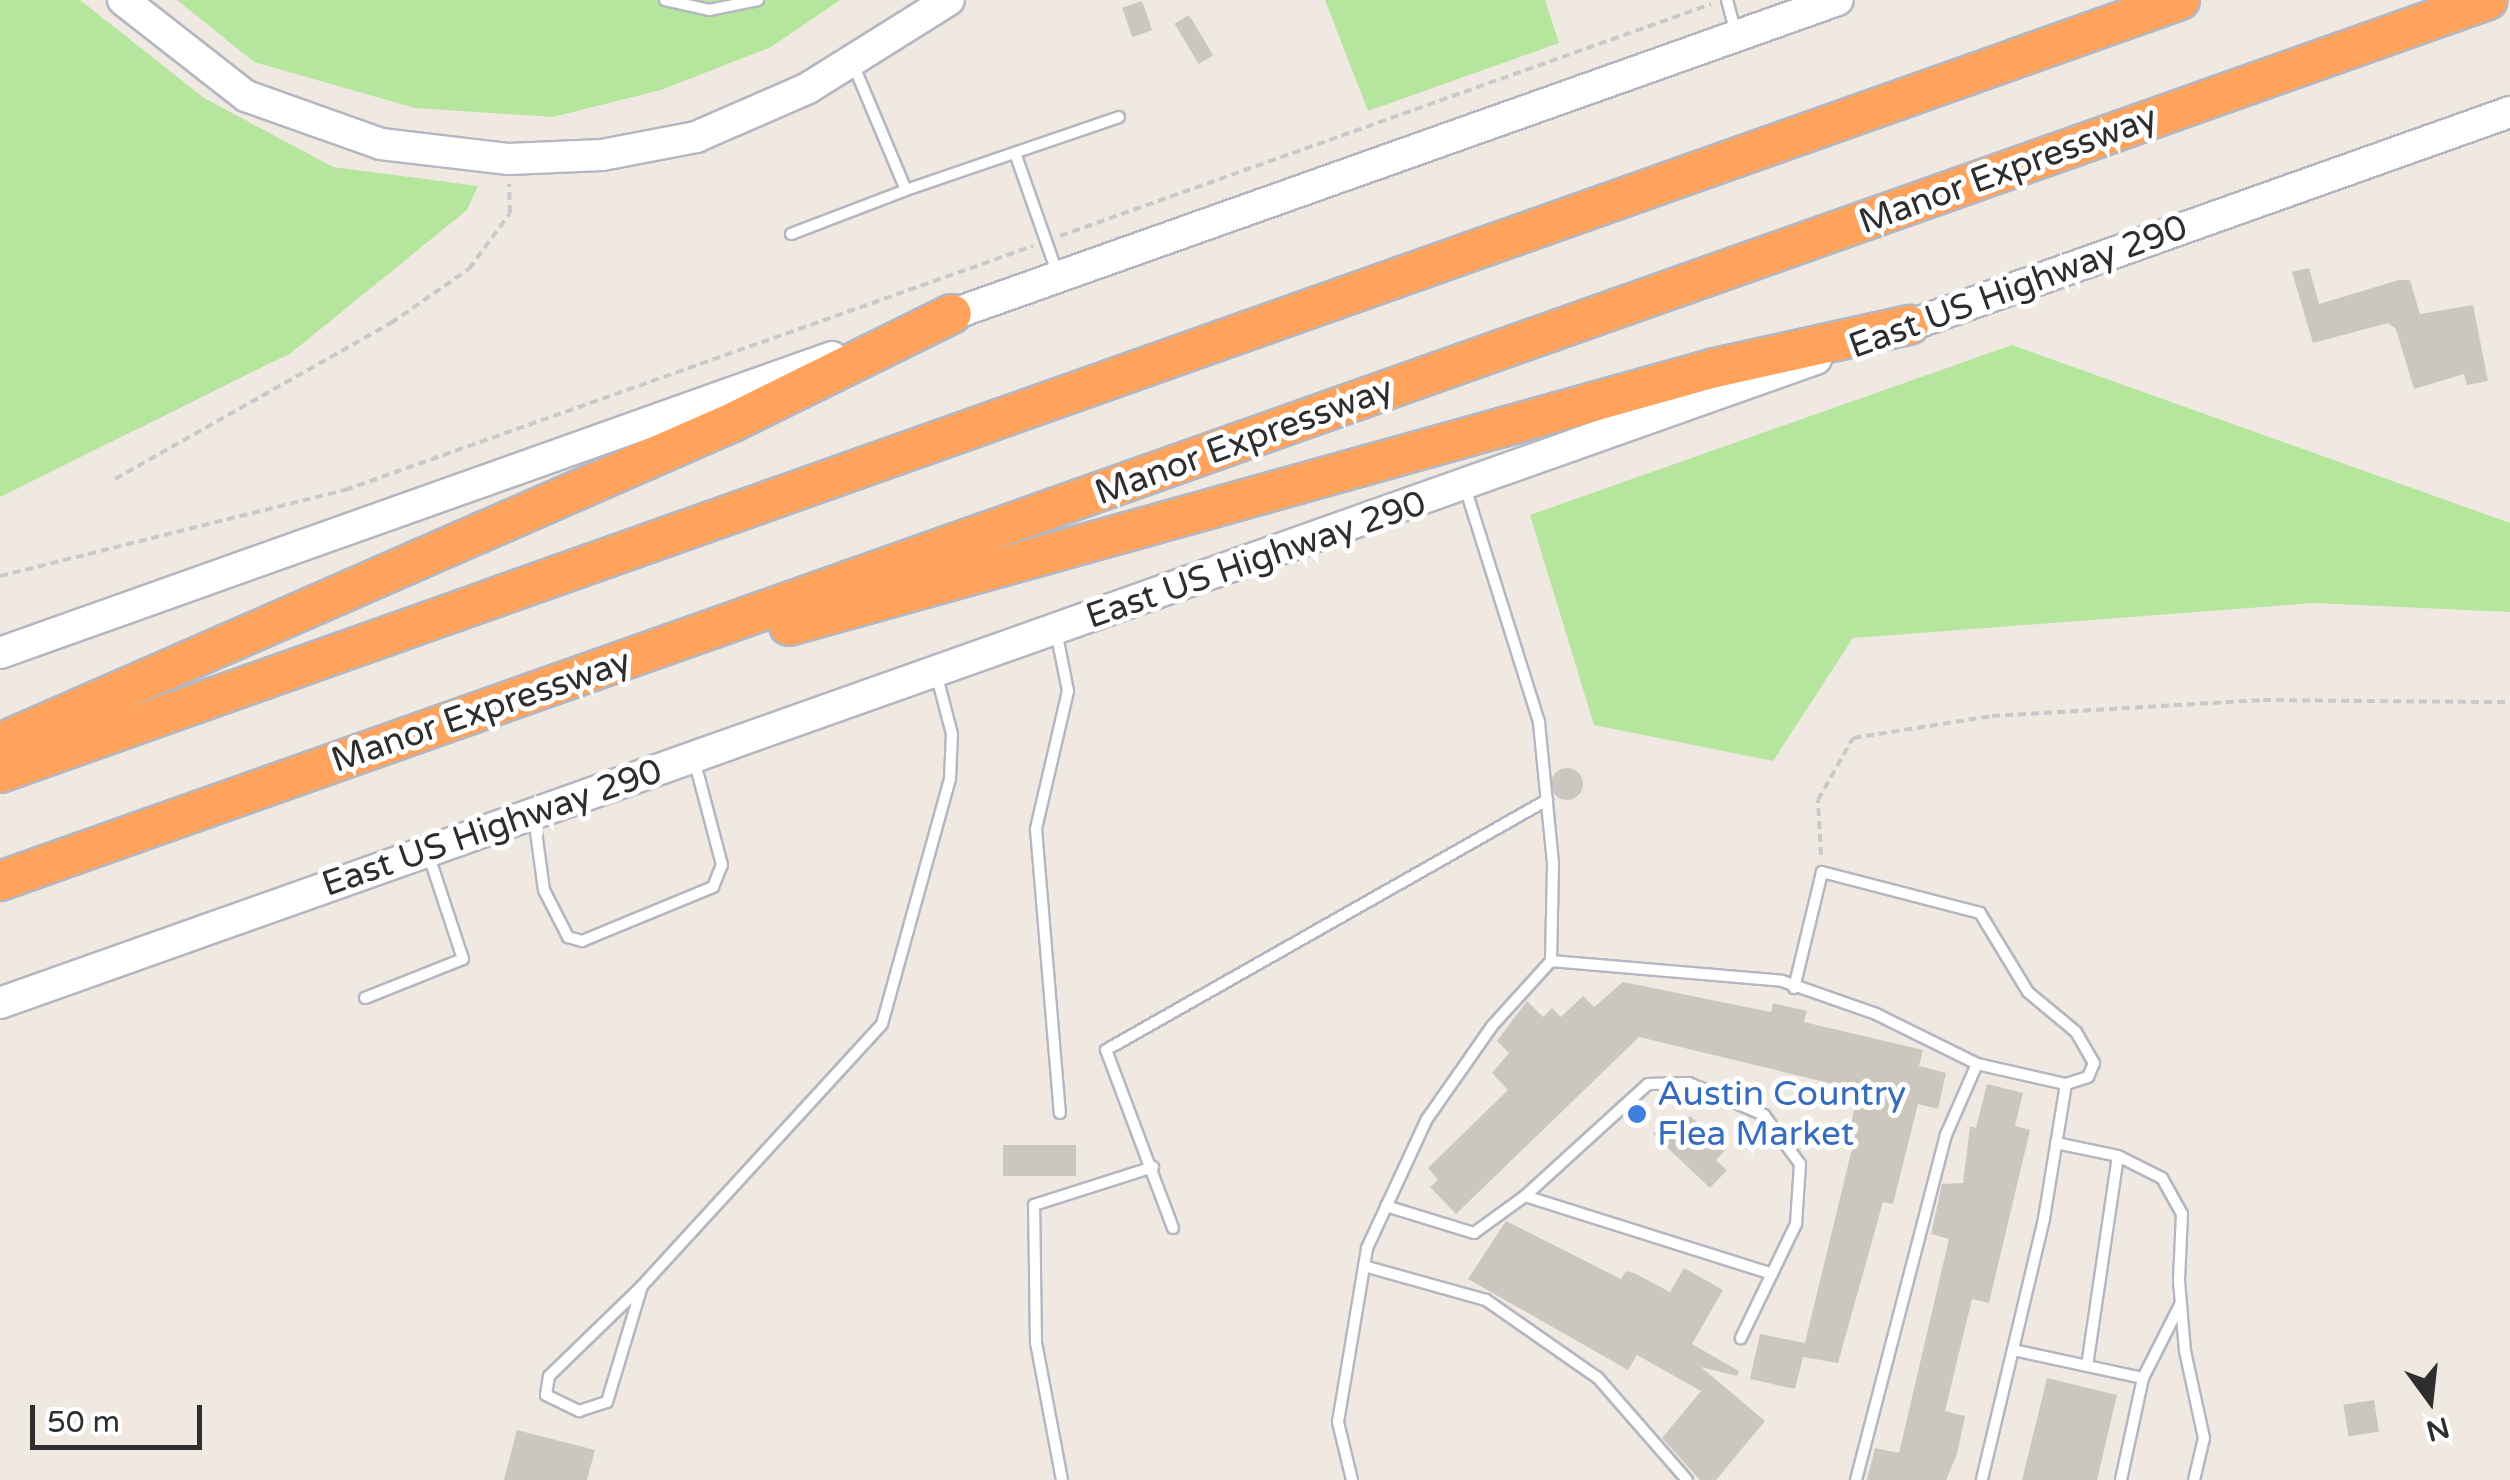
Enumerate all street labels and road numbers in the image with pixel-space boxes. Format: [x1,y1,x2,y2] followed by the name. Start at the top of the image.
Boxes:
[1853,97,2163,243] street label: Manor Expressway
[1843,206,2193,368] street label: East US Highway 290
[1089,368,1399,514] street label: Manor Expressway
[1081,482,1431,638] street label: East US Highway 290
[326,640,636,782] street label: Manor Expressway
[317,750,667,906] street label: East US Highway 290

